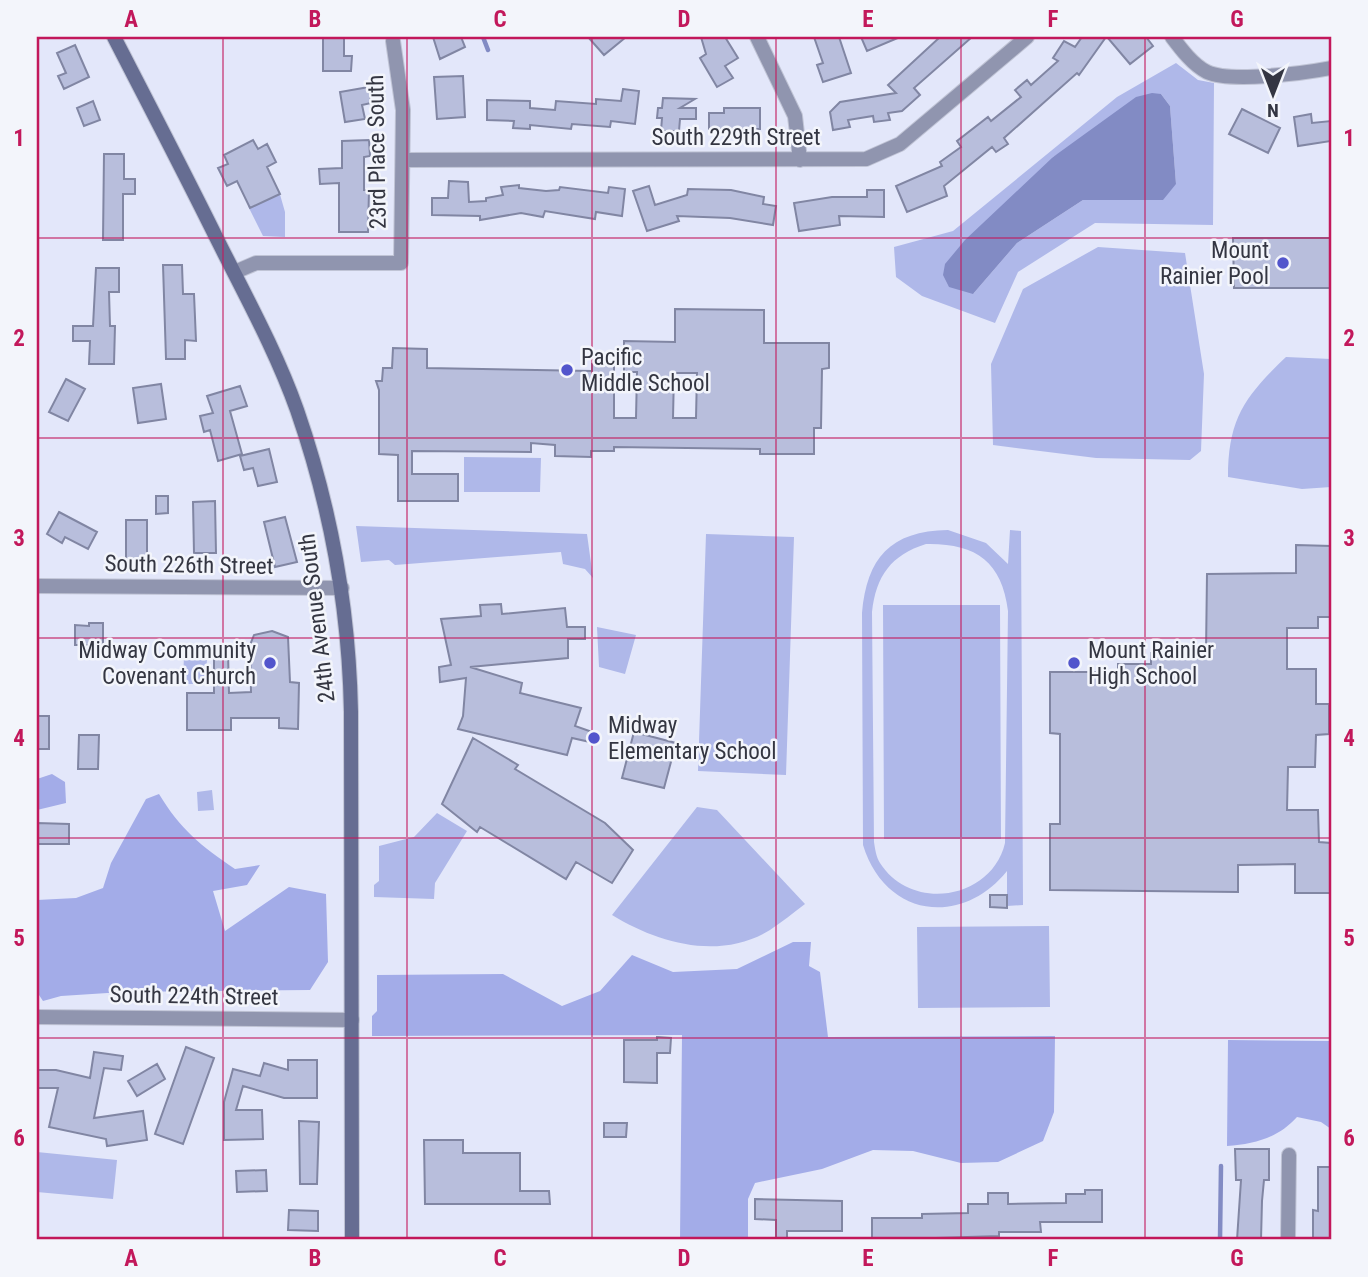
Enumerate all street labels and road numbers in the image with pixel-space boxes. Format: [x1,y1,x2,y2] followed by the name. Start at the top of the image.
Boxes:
[362,75,392,229] street label: 23rd Place South
[652,124,820,151] street label: South 229th Street
[293,532,341,704] street label: 24th Avenue South
[104,550,274,580] street label: South 226th Street
[109,981,279,1011] street label: South 224th Street

